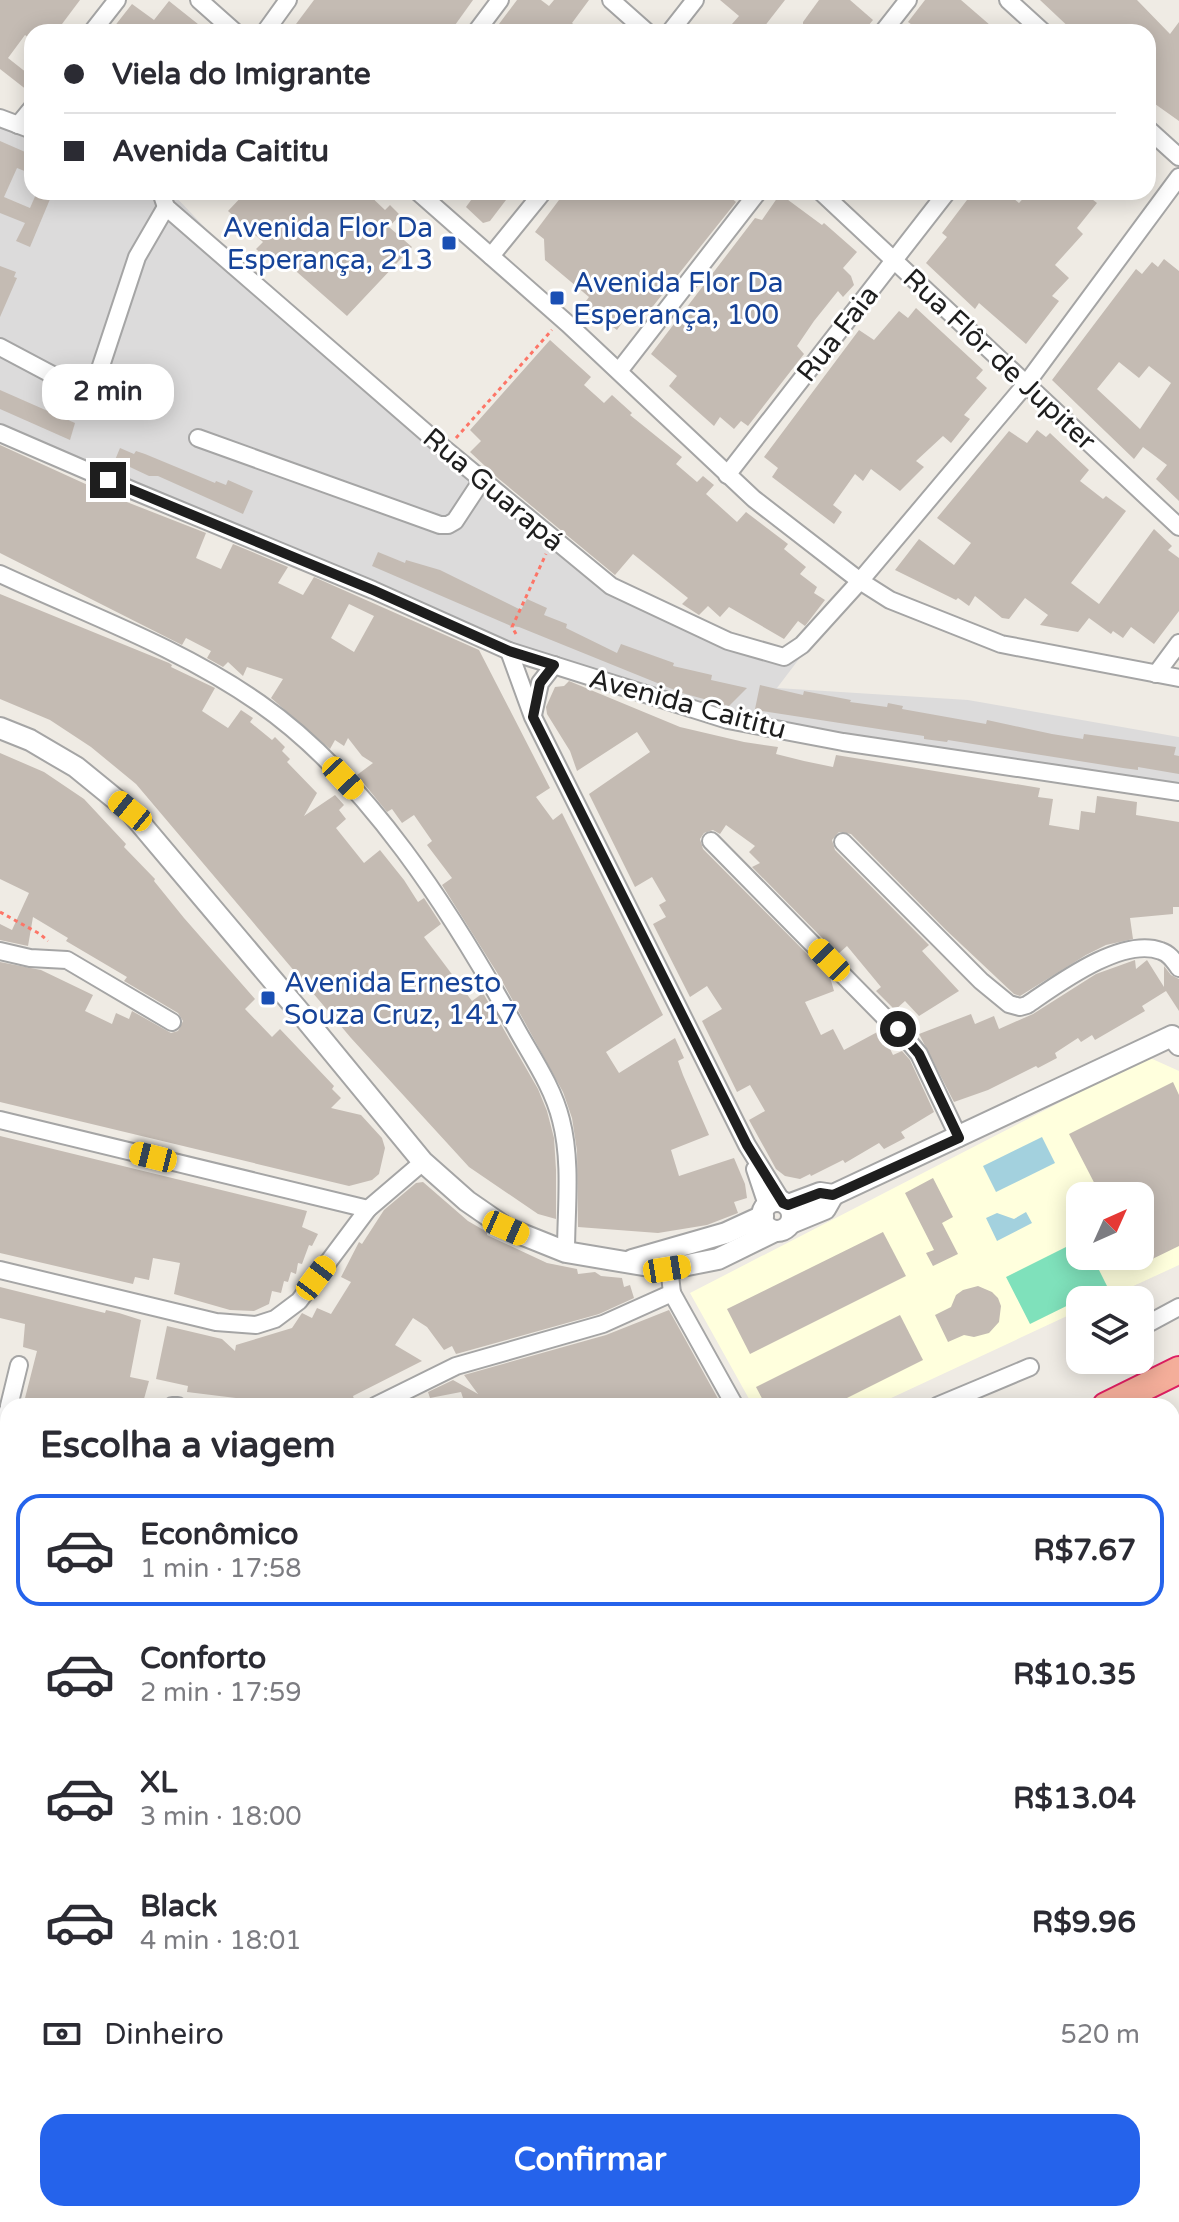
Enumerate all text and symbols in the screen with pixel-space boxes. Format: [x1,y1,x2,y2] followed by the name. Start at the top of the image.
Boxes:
[112,56,371,93] text: Viela do Imigrante
[112,133,329,170] text: Avenida Caititu
[223,211,433,277] place label: Avenida Flor Da Esperança, 213
[440,234,458,252] marker: Avenida Flor Da Esperança, 213
[896,262,1103,458] street label: Rua Flôr de Jupiter
[573,266,783,332] place label: Avenida Flor Da Esperança, 100
[789,278,886,389] street label: Rua Faia
[548,289,566,307] marker: Avenida Flor Da Esperança, 100
[42,364,174,420] callout: 2 min
[73,376,143,407] text: 2 min
[416,421,571,559] street label: Rua Guarapá
[90,462,126,498] route end
[585,661,790,747] street label: Avenida Caititu
[318,752,368,804] car
[104,787,156,835] car
[804,934,854,986] car
[284,966,518,1032] place label: Avenida Ernesto Souza Cruz, 1417
[259,989,277,1007] marker: Avenida Ernesto Souza Cruz, 1417
[880,1011,916,1047] route start
[127,1140,179,1174] car
[1066,1182,1154,1270] north arrow
[1066,1182,1154,1374] map controls
[479,1207,533,1249] car
[292,1252,340,1304] car
[641,1253,693,1285] car
[1066,1286,1154,1374] button: layers
[40,1424,335,1467] text: Escolha a viagem
[44,1514,116,1586] icon: car
[140,1516,298,1553] text: Econômico
[1033,1532,1136,1569] text: R$7.67
[140,1553,302,1584] text: 1 min · 17:58
[44,1638,116,1710] icon: car
[140,1640,266,1677] text: Conforto
[1013,1656,1136,1693] text: R$10.35
[140,1677,302,1708] text: 2 min · 17:59
[44,1762,116,1834] icon: car
[140,1764,177,1801] text: XL
[1013,1780,1136,1817] text: R$13.04
[140,1801,302,1832] text: 3 min · 18:00
[44,1886,116,1958] icon: car
[140,1888,217,1925] text: Black
[1032,1904,1136,1941] text: R$9.96
[140,1925,302,1956] text: 4 min · 18:01
[40,2012,84,2056] icon: cash
[104,2016,224,2053] text: Dinheiro
[1060,2019,1140,2050] text: 520 m
[40,2114,1140,2206] button: Confirmar

